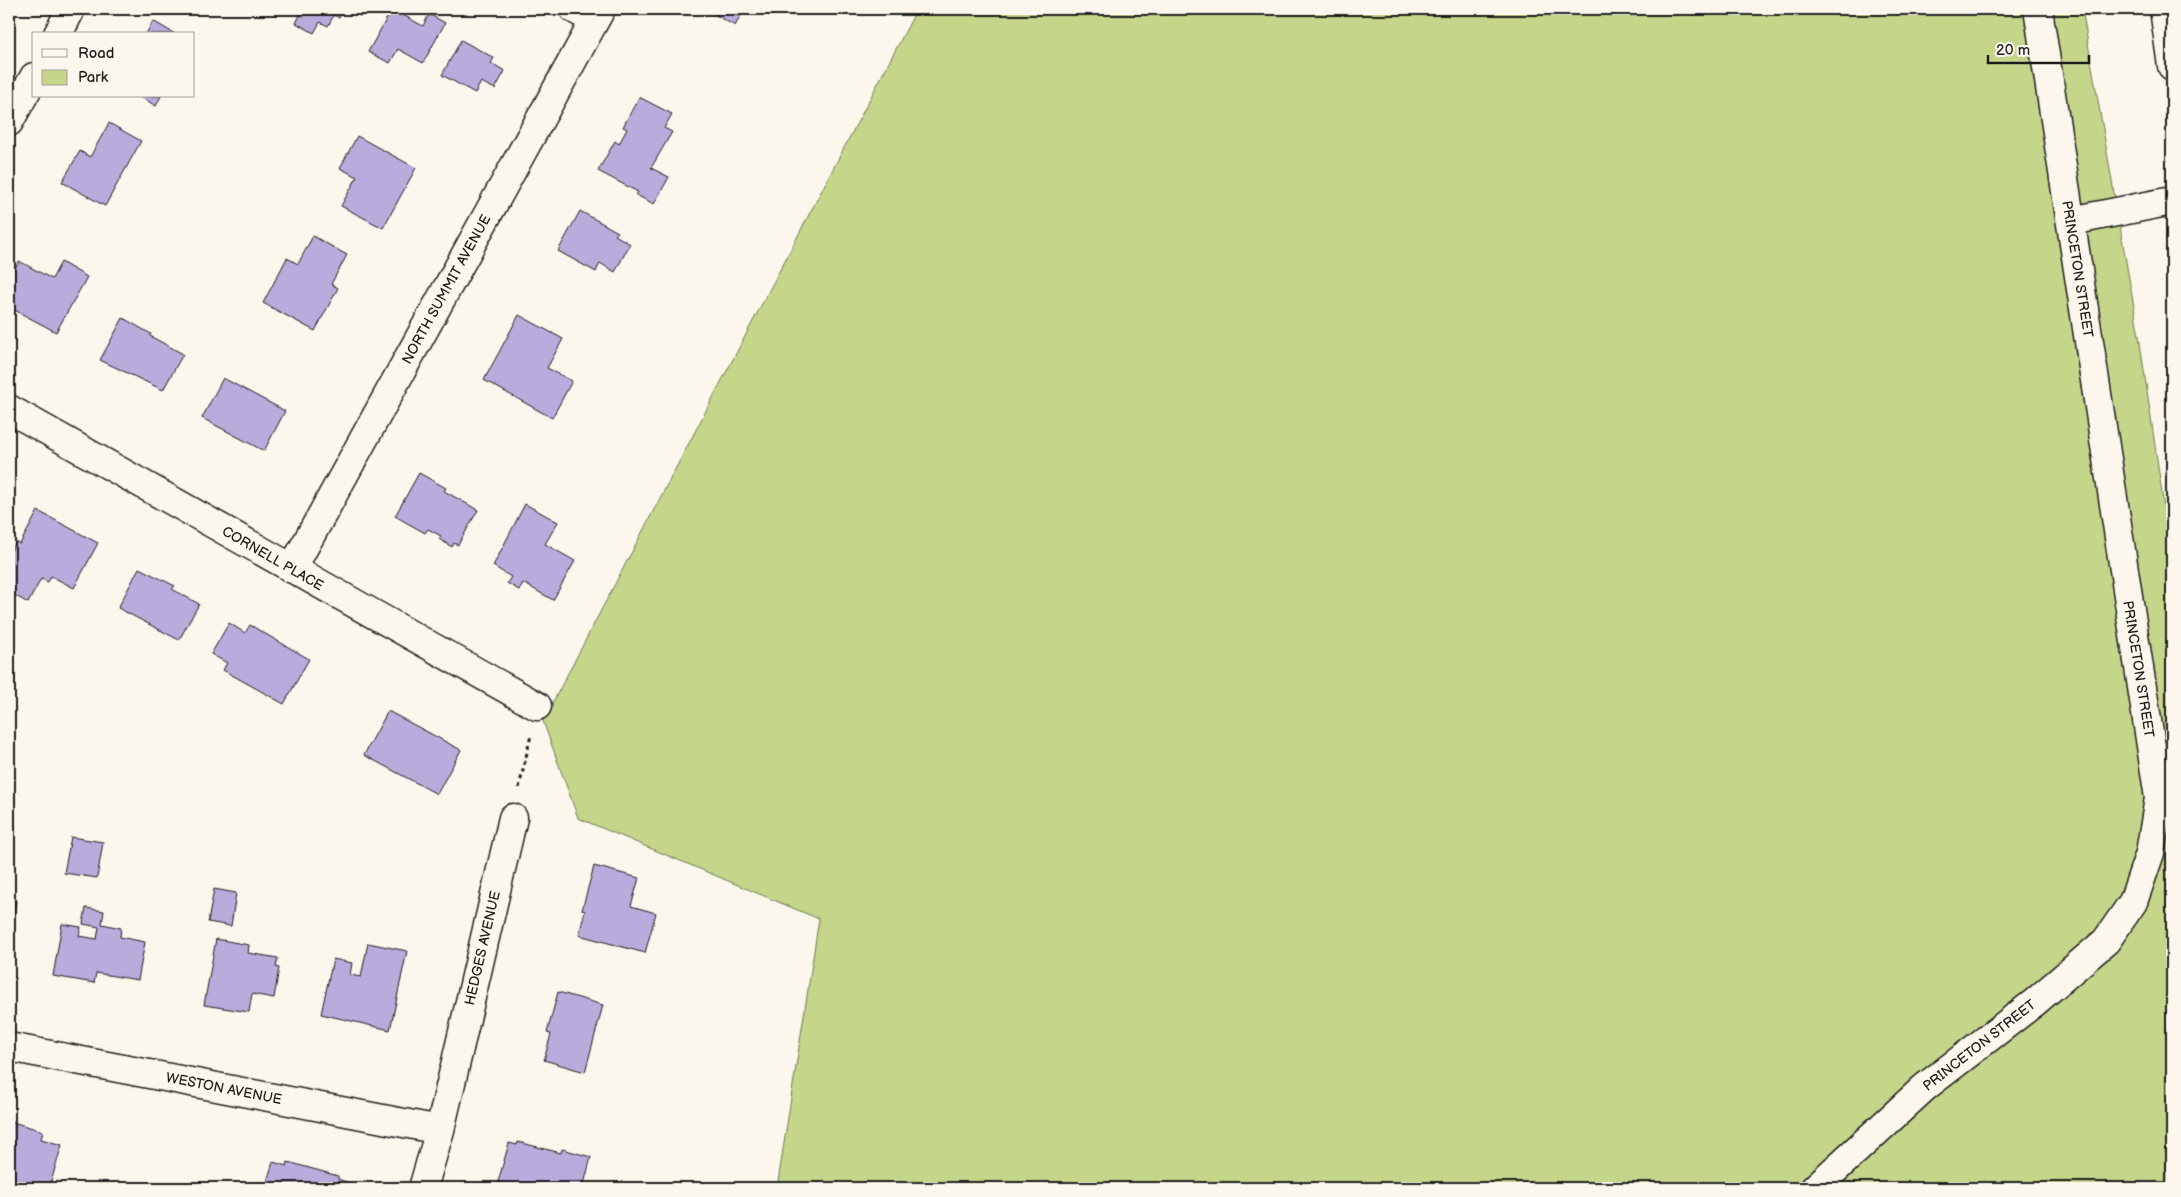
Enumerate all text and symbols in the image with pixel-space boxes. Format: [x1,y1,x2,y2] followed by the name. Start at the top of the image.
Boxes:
[32,32,195,98] legend
[1988,32,2090,64] scale bar
[1996,41,2030,60] text: 20 m
[78,44,114,63] text: Road
[78,68,109,87] text: Park
[2058,199,2097,339] street label: PRINCETON STREET
[398,212,495,367] street label: NORTH SUMMIT AVENUE
[219,522,327,594] street label: CORNELL PLACE
[2119,599,2158,739] street label: PRINCETON STREET
[461,889,504,1007] street label: HEDGES AVENUE
[1920,996,2040,1095] street label: PRINCETON STREET
[164,1069,283,1108] street label: WESTON AVENUE

